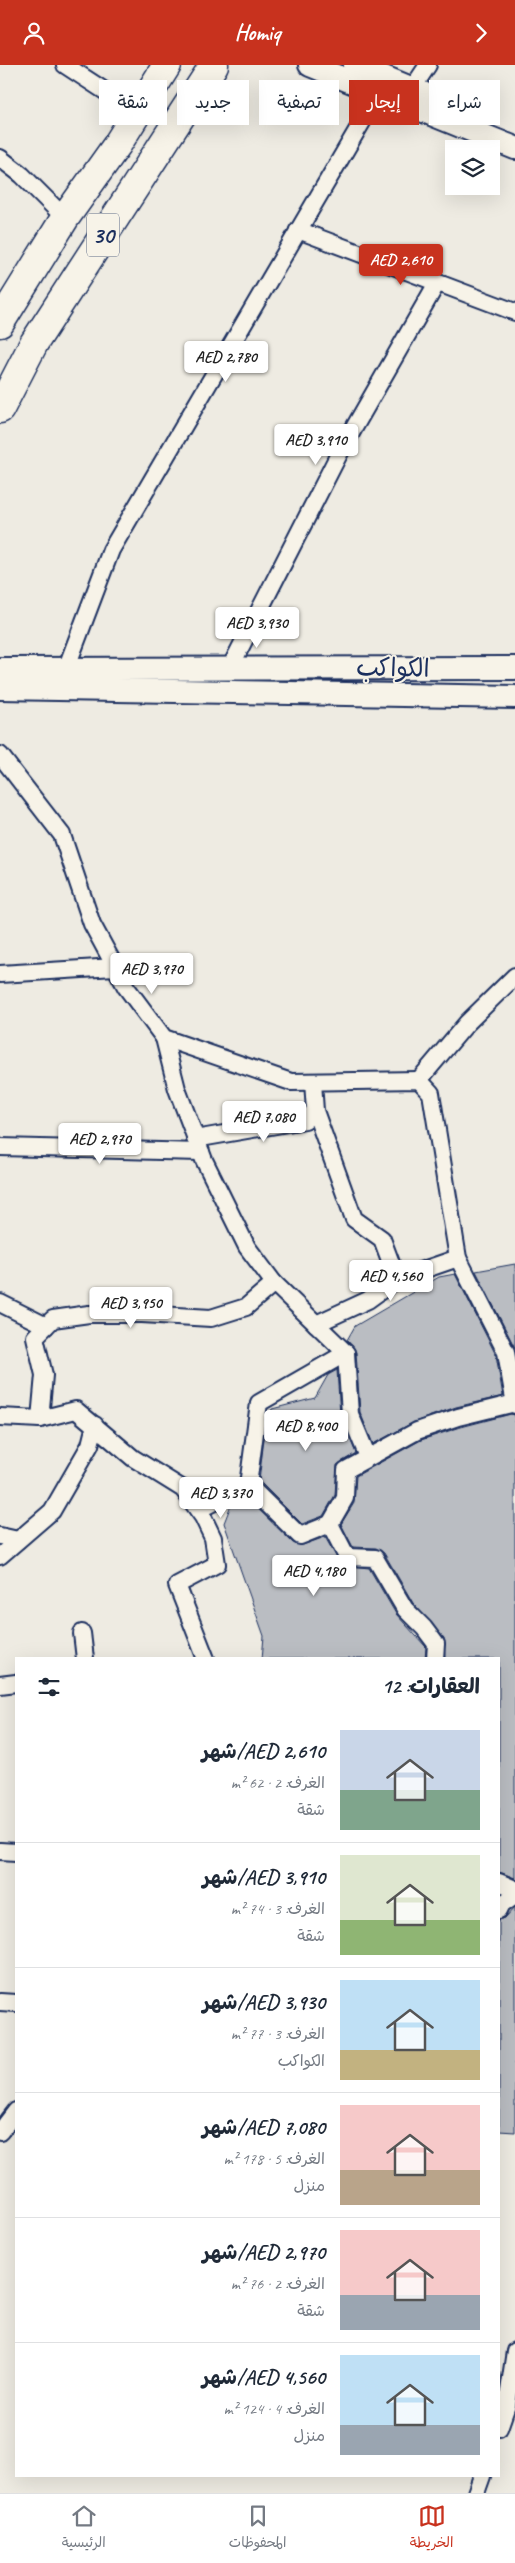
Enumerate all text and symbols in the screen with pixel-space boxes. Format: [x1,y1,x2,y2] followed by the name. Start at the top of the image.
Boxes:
[20,19,48,47] icon: person
[235,19,280,47] text: Homiq
[467,19,495,47] icon: forward
[99,80,167,125] chip: شقة
[177,80,249,125] chip: جديد
[259,80,339,125] chip: تصفية
[349,80,419,125] chip: إيجار
[429,80,500,125] chip: شراء
[445,140,500,195] map controls
[445,140,500,195] button: layers
[87,213,119,257] road number: 30
[344,243,458,286] pin: AED 2,610
[370,250,432,270] text: AED 2,610
[169,341,283,383] pin: AED 2,780
[195,347,257,367] text: AED 2,780
[259,423,373,466] pin: AED 3,910
[285,430,347,450] text: AED 3,910
[200,607,314,649] pin: AED 3,930
[226,613,288,633] text: AED 3,930
[356,651,430,685] street label: الكواكب
[95,953,209,995] pin: AED 3,970
[121,959,183,979] text: AED 3,970
[207,1101,321,1143] pin: AED 7,080
[233,1107,295,1127] text: AED 7,080
[43,1123,157,1165] pin: AED 2,970
[69,1129,131,1149] text: AED 2,970
[334,1259,448,1302] pin: AED 4,560
[360,1266,422,1286] text: AED 4,560
[74,1287,188,1329] pin: AED 3,950
[100,1293,162,1313] text: AED 3,950
[249,1409,363,1452] pin: AED 8,400
[275,1416,337,1436] text: AED 8,400
[164,1477,278,1519] pin: AED 3,370
[190,1483,252,1503] text: AED 3,370
[257,1555,371,1597] pin: AED 4,180
[283,1561,345,1581] text: AED 4,180
[35,1673,63,1701] icon: filters
[382,1673,480,1699] text: العقارات: 12
[202,1738,325,1764] text: AED 2,610/شهر
[380,1750,440,1810] icon: home
[231,1773,325,1793] text: الغرف: 2 · 62 m²
[297,1800,325,1820] text: شقة
[202,1864,325,1890] text: AED 3,910/شهر
[380,1875,440,1935] icon: home
[231,1899,325,1919] text: الغرف: 3 · 74 m²
[297,1926,325,1946] text: شقة
[202,1989,325,2015] text: AED 3,930/شهر
[380,2000,440,2060] icon: home
[231,2024,325,2044] text: الغرف: 3 · 77 m²
[278,2051,325,2071] text: الكواكب
[202,2114,325,2140] text: AED 7,080/شهر
[380,2125,440,2185] icon: home
[224,2149,325,2169] text: الغرف: 5 · 178 m²
[293,2176,325,2196] text: منزل
[203,2239,325,2265] text: AED 2,970/شهر
[380,2250,440,2310] icon: home
[231,2274,325,2294] text: الغرف: 2 · 76 m²
[297,2301,325,2321] text: شقة
[202,2364,325,2390] text: AED 4,560/شهر
[380,2375,440,2435] icon: home
[224,2399,325,2419] text: الغرف: 4 · 124 m²
[293,2426,325,2446] text: منزل
[62,2502,106,2555] tab: الرئيسية
[229,2502,286,2555] tab: المحفوظات
[410,2502,453,2555] tab: الخريطة

